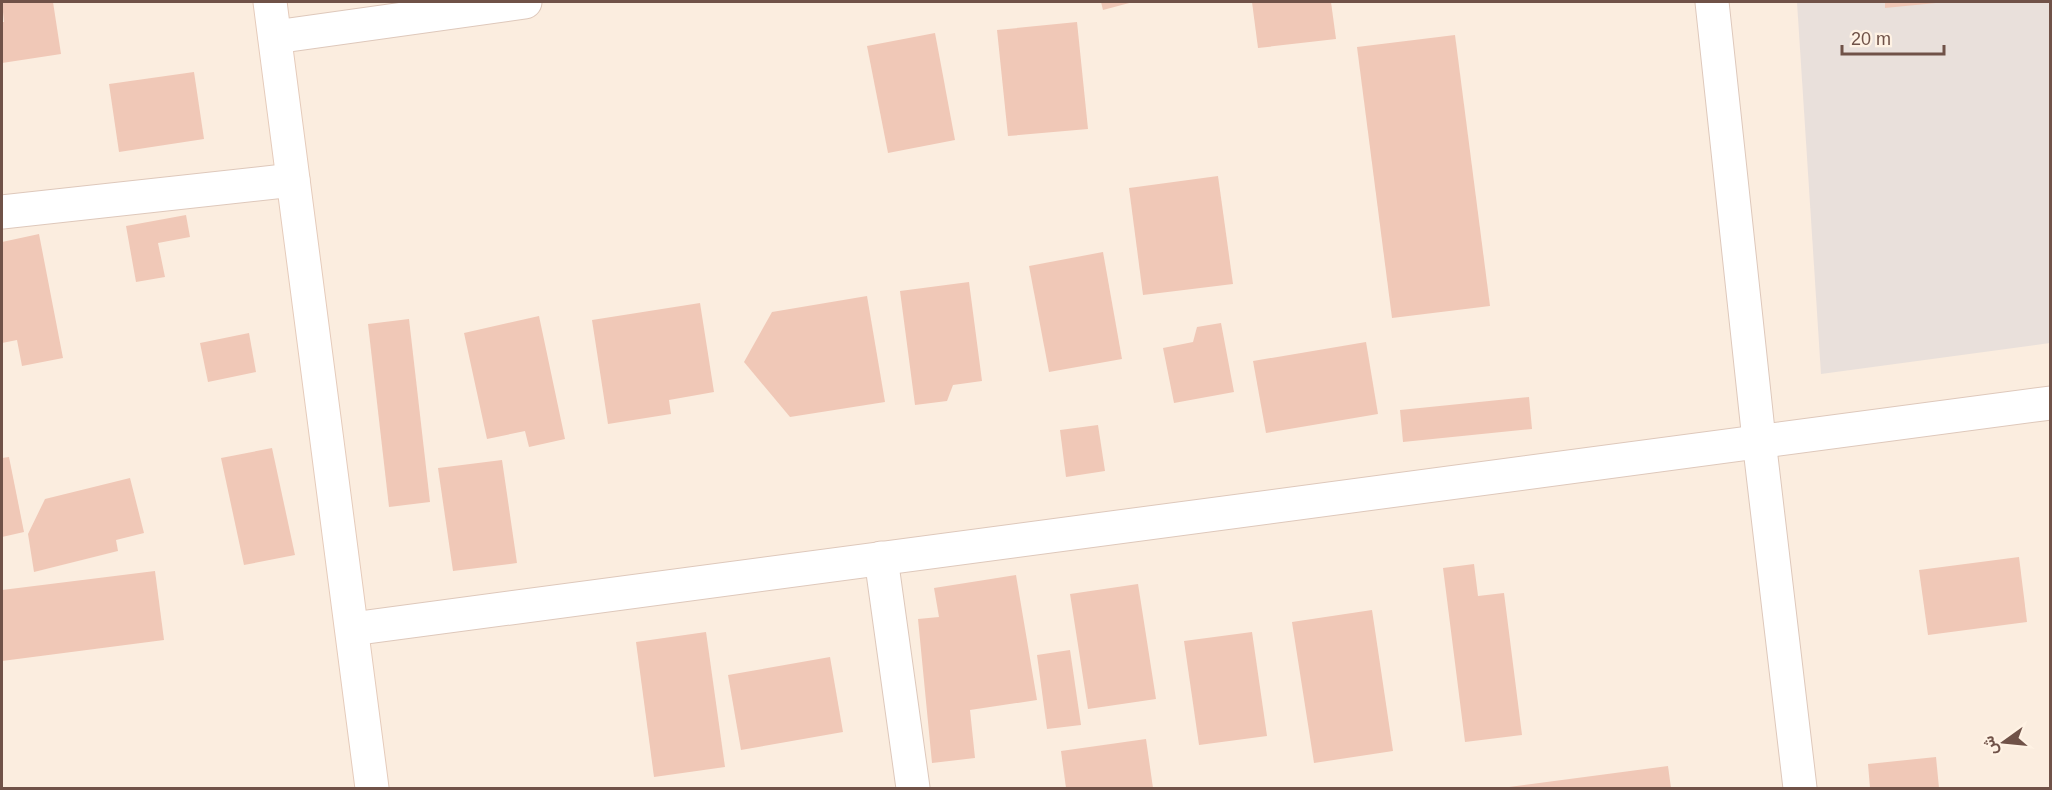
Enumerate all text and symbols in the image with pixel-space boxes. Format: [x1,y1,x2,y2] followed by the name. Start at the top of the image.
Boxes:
[1842,18,1944,56] scale bar
[1851,29,1891,49] text: 20 m
[1974,712,2034,772] north arrow
[1979,734,2002,757] text: ش

